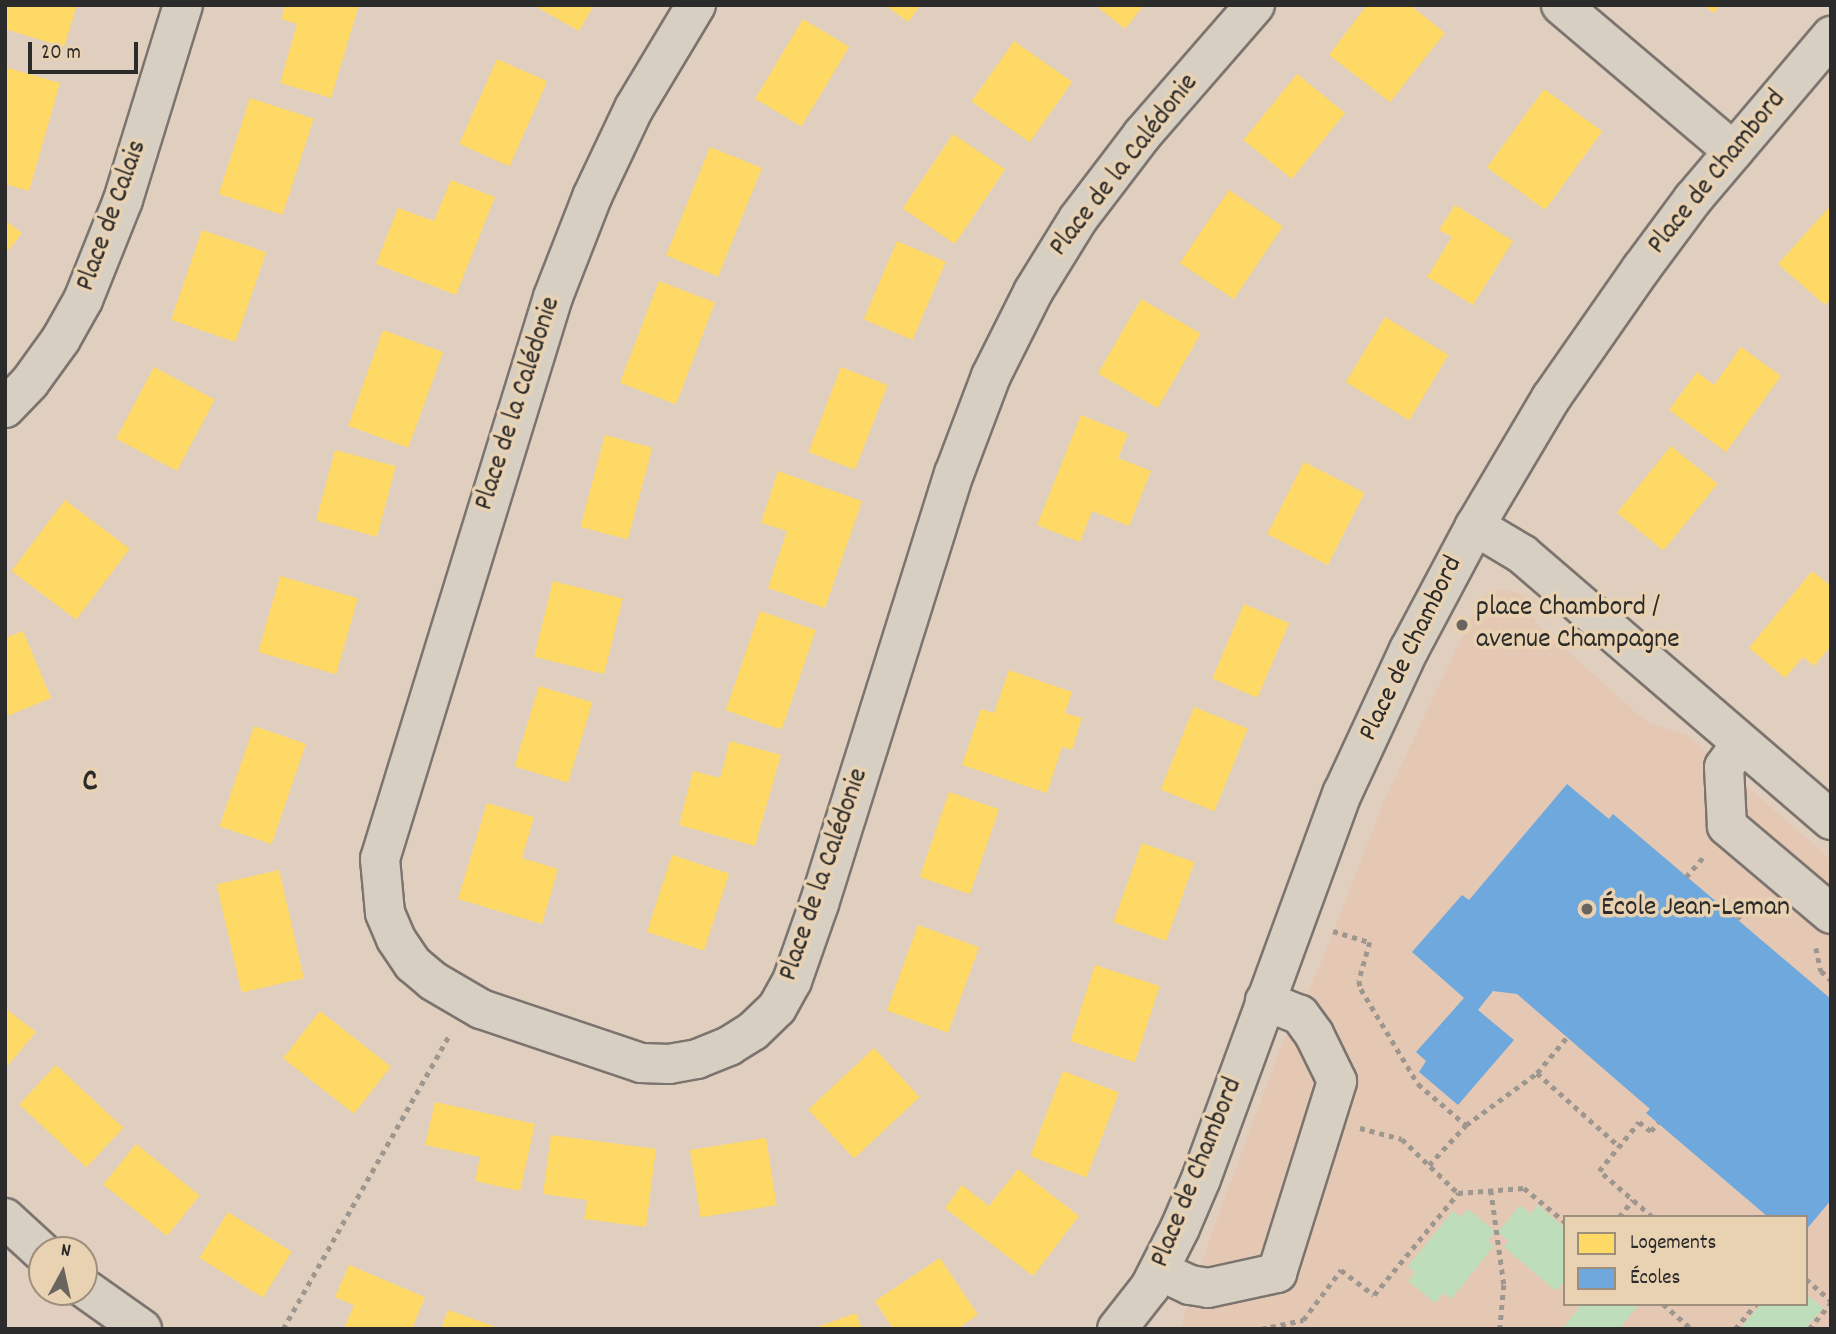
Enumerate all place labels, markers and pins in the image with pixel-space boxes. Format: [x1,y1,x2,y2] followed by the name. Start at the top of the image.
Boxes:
[1476,592,1679,658] place label: place Chambord / avenue Champagne
[1454,617,1470,633] marker: place Chambord / avenue Champagne
[1601,892,1790,926] place label: École Jean-Leman
[1579,901,1595,917] marker: École Jean-Leman

